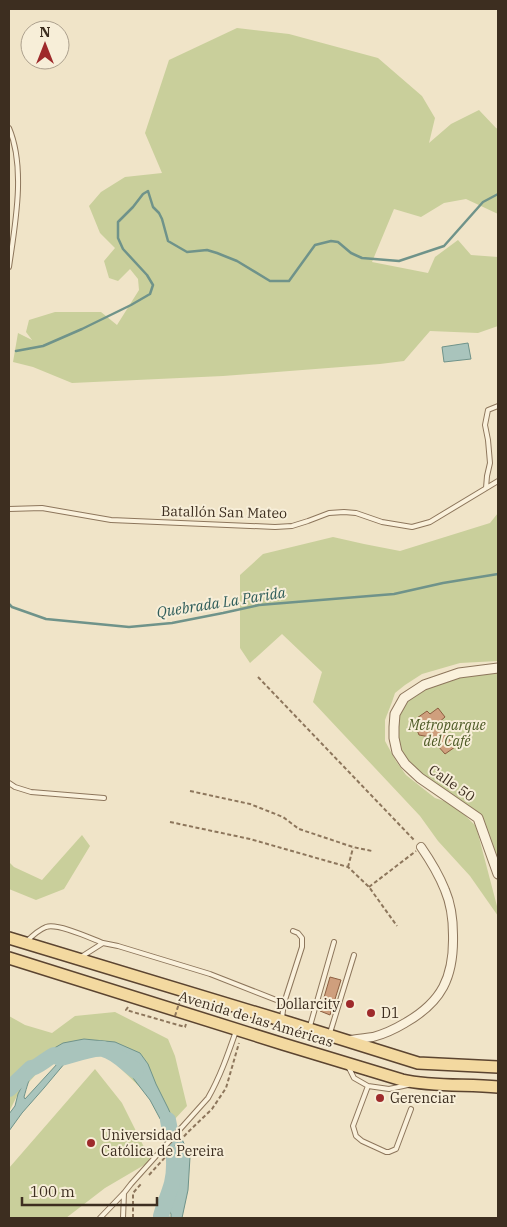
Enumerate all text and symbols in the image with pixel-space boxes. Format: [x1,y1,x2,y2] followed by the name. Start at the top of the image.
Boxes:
[20,20,70,70] north arrow
[39,23,51,41] text: N
[161,502,287,522] street label: Batallón San Mateo
[155,582,288,622] water label: Quebrada La Parida
[407,716,487,750] park label: Metroparque del Café
[425,761,479,805] street label: Calle 50
[176,987,336,1051] street label: Avenida de las Américas
[276,995,341,1013] place label: Dollarcity
[344,998,356,1010] marker: Dollarcity
[381,1004,399,1022] place label: D1
[365,1007,377,1019] marker: D1
[390,1089,457,1107] place label: Gerenciar
[374,1092,386,1104] marker: Gerenciar
[101,1126,225,1160] place label: Universidad Católica de Pereira
[85,1137,97,1149] marker: Universidad Católica de Pereira
[22,1174,158,1206] scale bar
[30,1182,75,1201] text: 100 m

